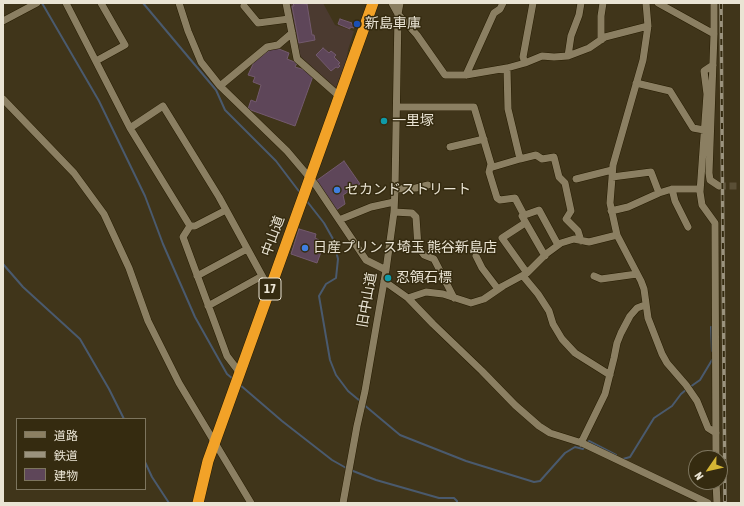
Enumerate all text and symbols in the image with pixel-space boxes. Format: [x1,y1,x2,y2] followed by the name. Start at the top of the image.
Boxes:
[365,16,421,32] place label: 新島車庫
[352,19,362,29] marker: 新島車庫
[392,113,434,129] place label: 一里塚
[379,116,389,126] marker: 一里塚
[345,182,471,198] place label: セカンドストリート
[332,185,342,195] marker: セカンドストリート
[258,213,288,259] street label: 中山道
[313,240,497,256] place label: 日産プリンス埼玉 熊谷新島店
[300,243,310,253] marker: 日産プリンス埼玉 熊谷新島店
[396,270,452,286] place label: 忍領石標
[354,271,380,329] street label: 旧中山道
[383,273,393,283] marker: 忍領石標
[259,278,281,300] road number: 17
[16,418,146,490] legend
[54,429,78,443] text: 道路
[54,449,78,463] text: 鉄道
[688,450,728,490] north arrow
[54,469,78,483] text: 建物
[692,470,706,482] text: N

